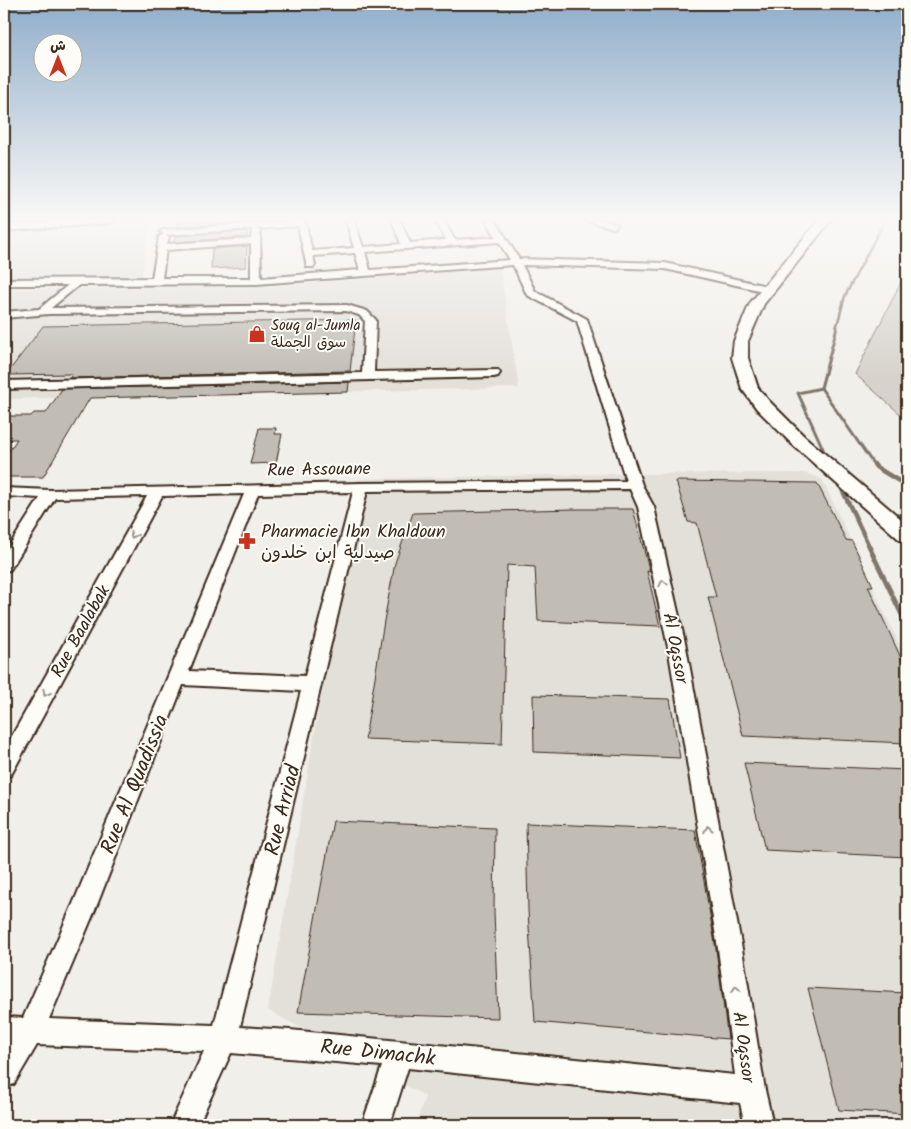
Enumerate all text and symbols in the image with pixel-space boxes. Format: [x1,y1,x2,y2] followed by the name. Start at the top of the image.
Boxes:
[32,32,82,82] north arrow
[50,35,66,57] text: ش
[271,314,361,355] place label: Souq al-Jumla سوق الجملة
[247,324,267,344] shop icon: Souq al-Jumla سوق الجملة
[267,455,371,486] street label: Rue Assouane
[261,518,446,568] place label: Pharmacie Ibn Khaldoun صيدلية ابن خلدون
[129,530,139,539] one-way arrow
[237,531,257,551] pharmacy icon: Pharmacie Ibn Khaldoun صيدلية ابن خلدون
[659,579,669,588] one-way arrow
[44,580,119,683] street label: Rue Baalabak
[653,610,696,687] street label: Al Oqssor
[42,687,52,696] one-way arrow
[92,710,178,859] street label: Rue Al Quadissia
[256,761,311,859] street label: Rue Arriad
[703,825,714,833] one-way arrow
[731,985,742,993] one-way arrow
[723,1010,762,1086] street label: Al Oqssor
[319,1031,437,1076] street label: Rue Dimachk

